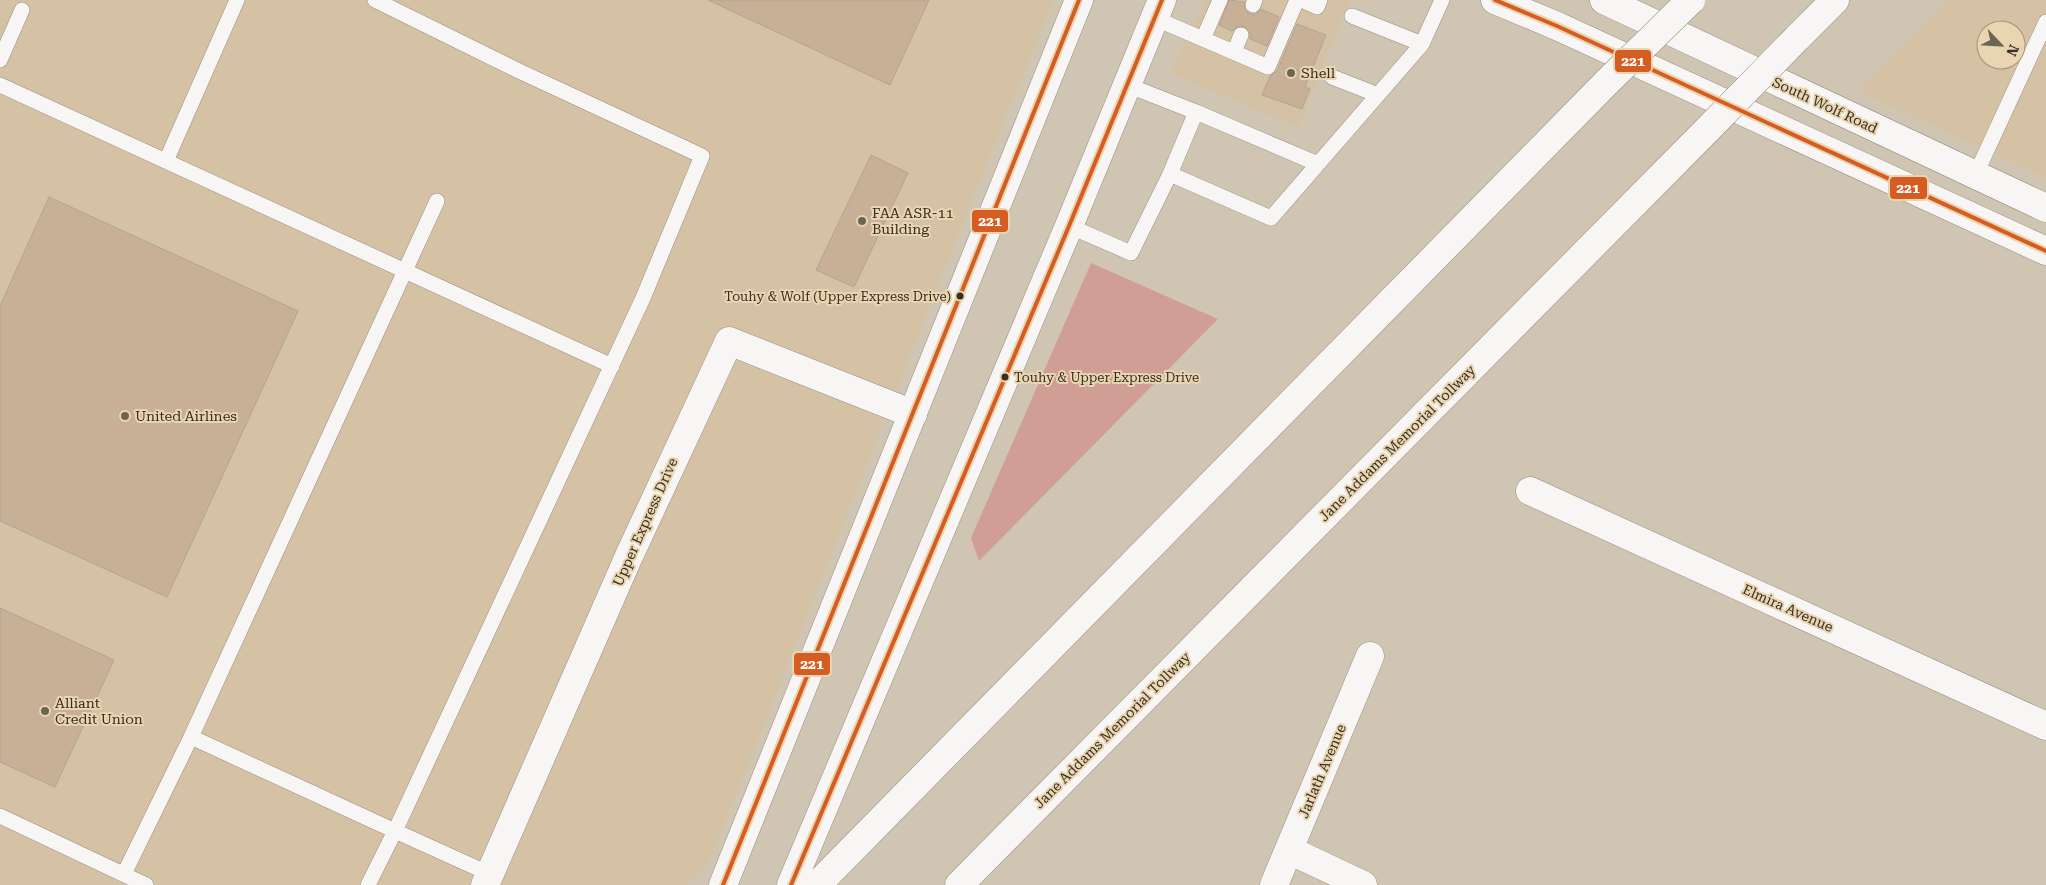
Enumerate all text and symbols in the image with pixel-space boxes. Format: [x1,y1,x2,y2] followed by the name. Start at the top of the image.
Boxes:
[1976,20,2026,70] north arrow
[2003,42,2022,59] text: N
[1614,49,1652,73] line badge: 221
[1621,53,1645,69] text: 221
[1301,65,1336,81] place label: Shell
[1285,67,1297,79] marker: Shell
[1770,74,1880,136] street label: South Wolf Road
[1889,176,1928,200] line badge: 221
[1896,180,1920,196] text: 221
[872,205,954,237] place label: FAA ASR-11 Building
[971,209,1009,233] line badge: 221
[978,213,1002,229] text: 221
[856,215,868,227] marker: FAA ASR-11 Building
[724,289,951,304] place label: Touhy & Wolf (Upper Express Drive)
[955,291,965,301] marker: Touhy & Wolf (Upper Express Drive)
[1316,361,1479,524] street label: Jane Addams Memorial Tollway
[1014,370,1199,385] place label: Touhy & Upper Express Drive
[1000,372,1010,382] marker: Touhy & Upper Express Drive
[135,408,237,424] place label: United Airlines
[119,410,131,422] marker: United Airlines
[609,455,681,589] street label: Upper Express Drive
[1740,581,1836,635] street label: Elmira Avenue
[1031,648,1194,811] street label: Jane Addams Memorial Tollway
[793,652,831,676] line badge: 221
[800,656,824,672] text: 221
[55,695,143,727] place label: Alliant Credit Union
[39,705,51,717] marker: Alliant Credit Union
[1295,721,1349,820] street label: Jarlath Avenue

